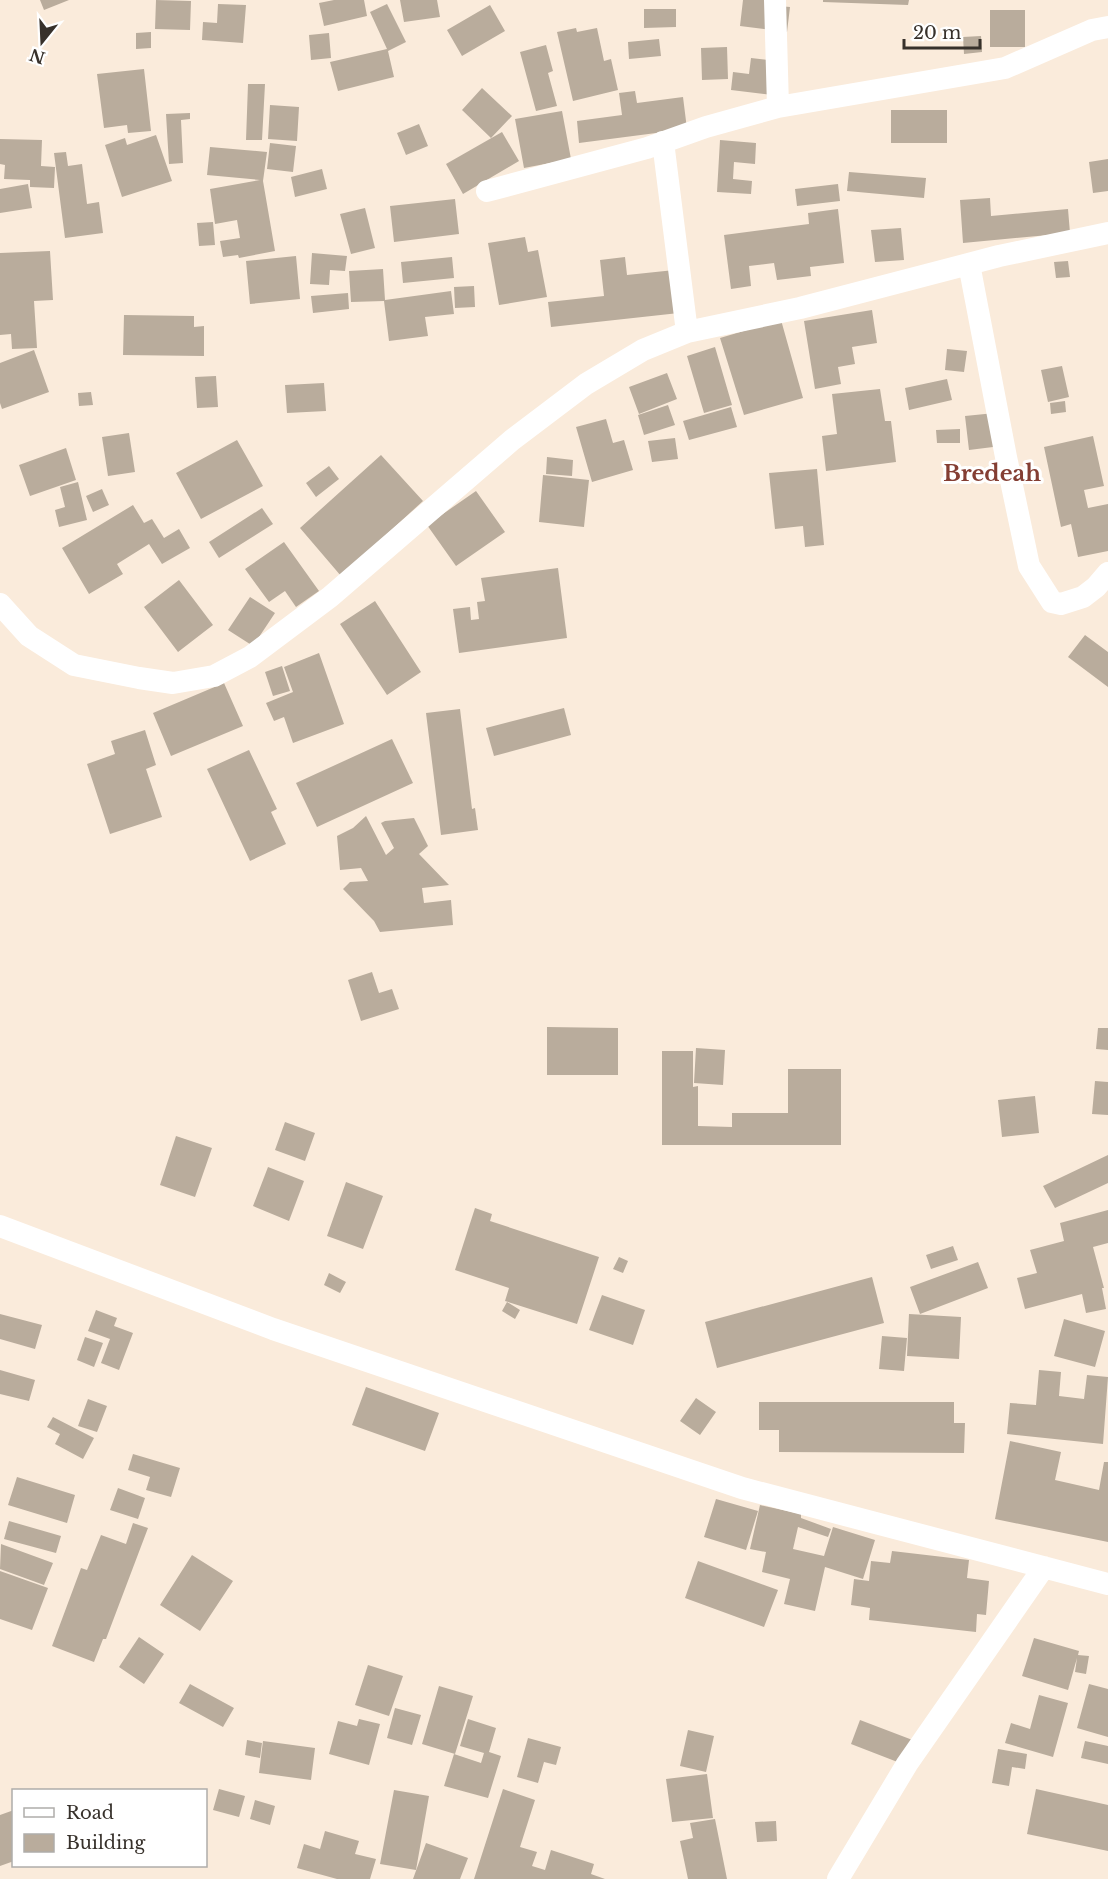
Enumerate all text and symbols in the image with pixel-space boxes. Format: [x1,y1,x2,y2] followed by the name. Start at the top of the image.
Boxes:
[12,12,72,72] north arrow
[904,12,980,50] scale bar
[913,22,961,44] text: 20 m
[27,44,48,68] text: N
[943,460,1041,487] district label: Bredeah
[12,1789,207,1867] legend
[66,1802,114,1824] text: Road
[66,1832,145,1854] text: Building

